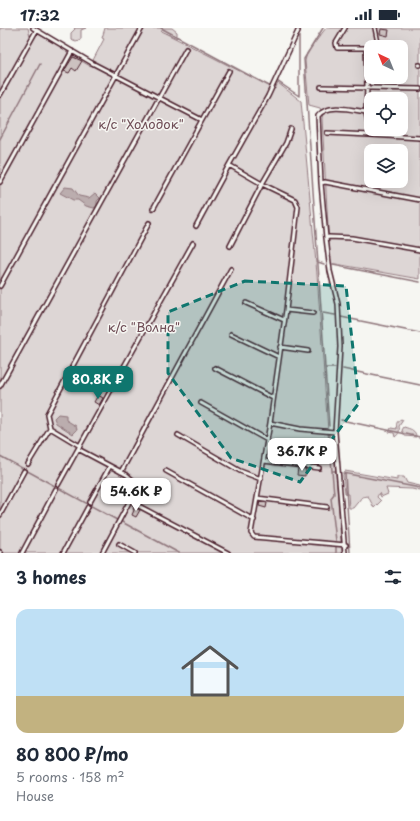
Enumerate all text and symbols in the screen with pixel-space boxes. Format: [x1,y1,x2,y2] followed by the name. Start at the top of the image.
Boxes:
[20,3,60,26] text: 17:32
[364,40,408,84] north arrow
[364,40,408,188] map controls
[364,92,408,136] button: locate
[98,114,184,133] park label: к/с "Холодок"
[364,144,408,188] button: layers
[108,317,180,336] park label: к/с "Волна"
[61,366,135,400] pin: 80.8K ₽
[72,369,124,388] text: 80.8K ₽
[265,438,339,472] pin: 36.7K ₽
[277,441,327,460] text: 36.7K ₽
[99,478,173,512] pin: 54.6K ₽
[110,481,162,500] text: 54.6K ₽
[16,564,86,590] text: 3 homes
[382,566,404,588] icon: filters
[174,635,246,707] icon: home
[16,741,128,767] text: 80 800 ₽/mo
[16,767,124,786] text: 5 rooms · 158 m²
[16,786,54,805] text: House

